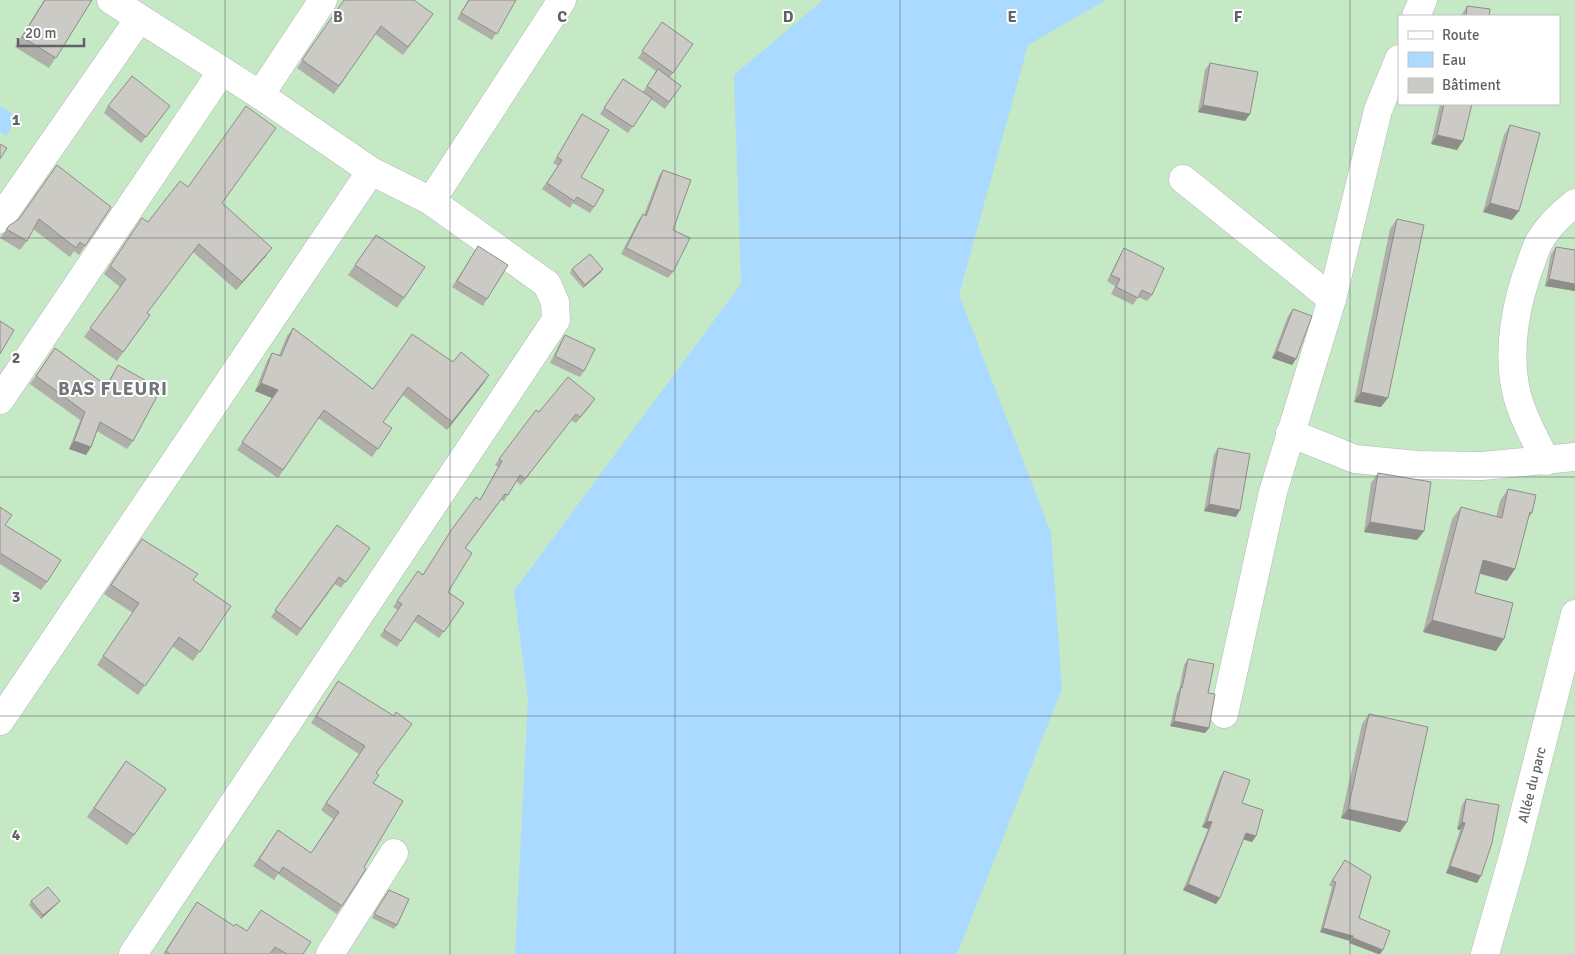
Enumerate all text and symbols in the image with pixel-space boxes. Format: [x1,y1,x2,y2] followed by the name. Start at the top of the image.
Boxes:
[333,7,343,27] text: B
[557,7,567,27] text: C
[783,7,794,27] text: D
[1007,7,1017,27] text: E
[1234,7,1243,27] text: F
[18,15,84,47] scale bar
[1398,15,1560,105] legend
[25,24,56,42] text: 20 m
[1442,26,1479,44] text: Route
[1442,51,1466,69] text: Eau
[1442,76,1501,94] text: Bâtiment
[12,110,21,130] text: 1
[12,348,20,368] text: 2
[58,377,168,401] district label: BAS FLEURI
[12,587,20,607] text: 3
[1514,745,1550,825] street label: Allée du parc
[12,825,21,845] text: 4

